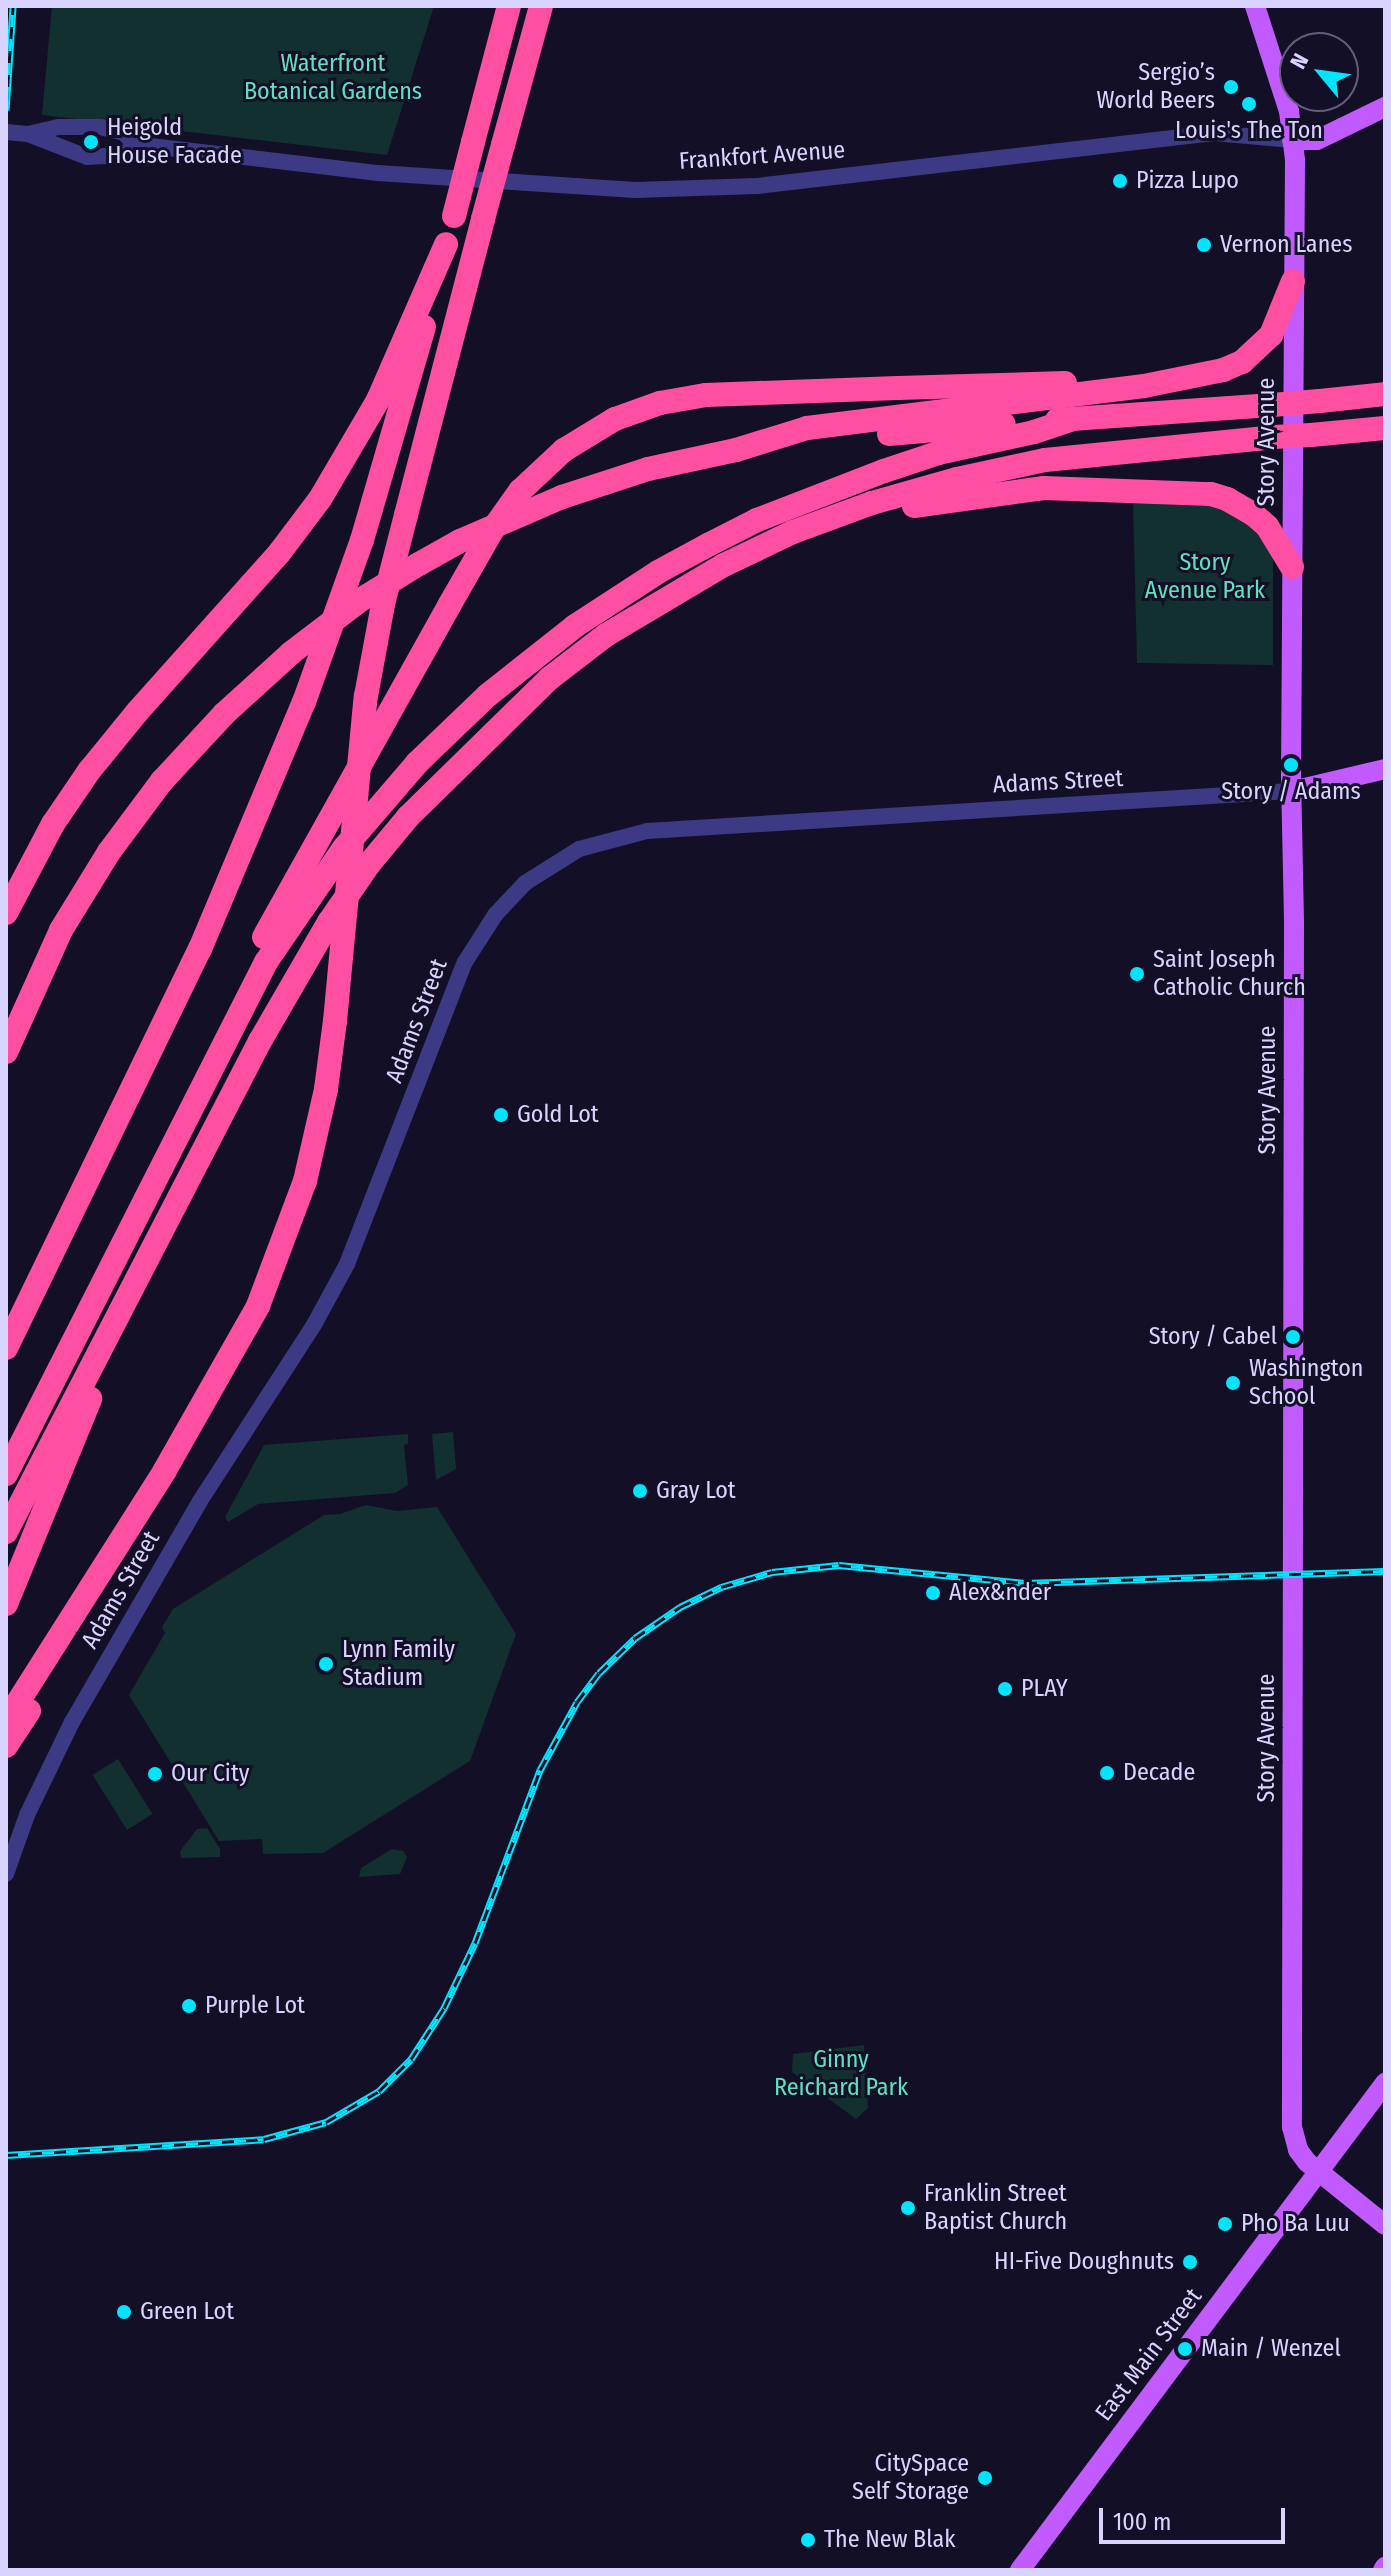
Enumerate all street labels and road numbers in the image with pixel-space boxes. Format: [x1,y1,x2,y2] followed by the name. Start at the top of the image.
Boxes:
[678,136,846,176] street label: Frankfort Avenue
[1253,378,1281,506] street label: Story Avenue
[992,764,1124,800] street label: Adams Street
[380,955,454,1087] street label: Adams Street
[1254,1026,1282,1154] street label: Story Avenue
[76,1526,166,1654] street label: Adams Street
[1253,1674,1281,1802] street label: Story Avenue
[1090,2283,1208,2427] street label: East Main Street

